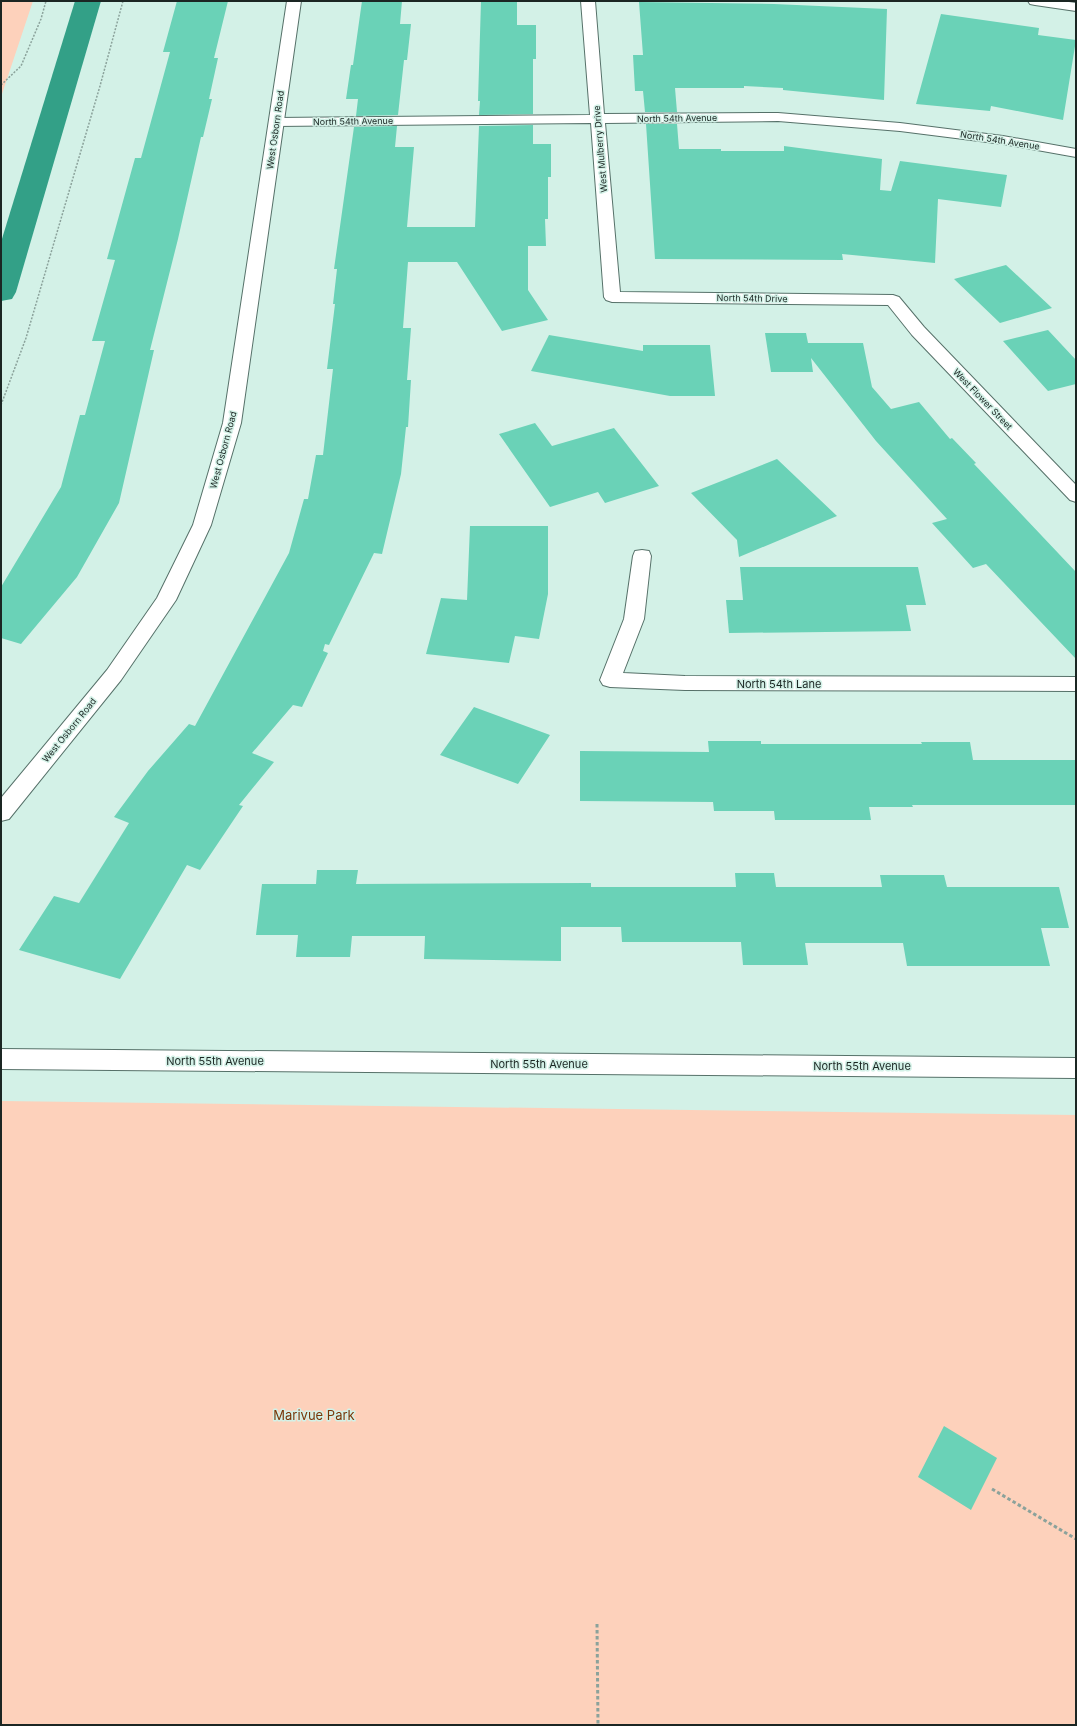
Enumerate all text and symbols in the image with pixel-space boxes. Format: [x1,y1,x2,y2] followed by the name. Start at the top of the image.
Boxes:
[264,90,286,170] street label: West Osborn Road
[591,105,609,193] street label: West Mulberry Drive
[637,112,717,124] street label: North 54th Avenue
[313,115,393,127] street label: North 54th Avenue
[960,128,1040,152] street label: North 54th Avenue
[716,292,788,304] street label: North 54th Drive
[951,366,1015,432] street label: West Flower Street
[207,410,239,490] street label: West Osborn Road
[737,677,821,691] street label: North 54th Lane
[40,696,98,764] street label: West Osborn Road
[166,1054,264,1068] street label: North 55th Avenue
[490,1057,588,1071] street label: North 55th Avenue
[813,1059,911,1073] street label: North 55th Avenue
[273,1407,355,1423] park label: Marivue Park

